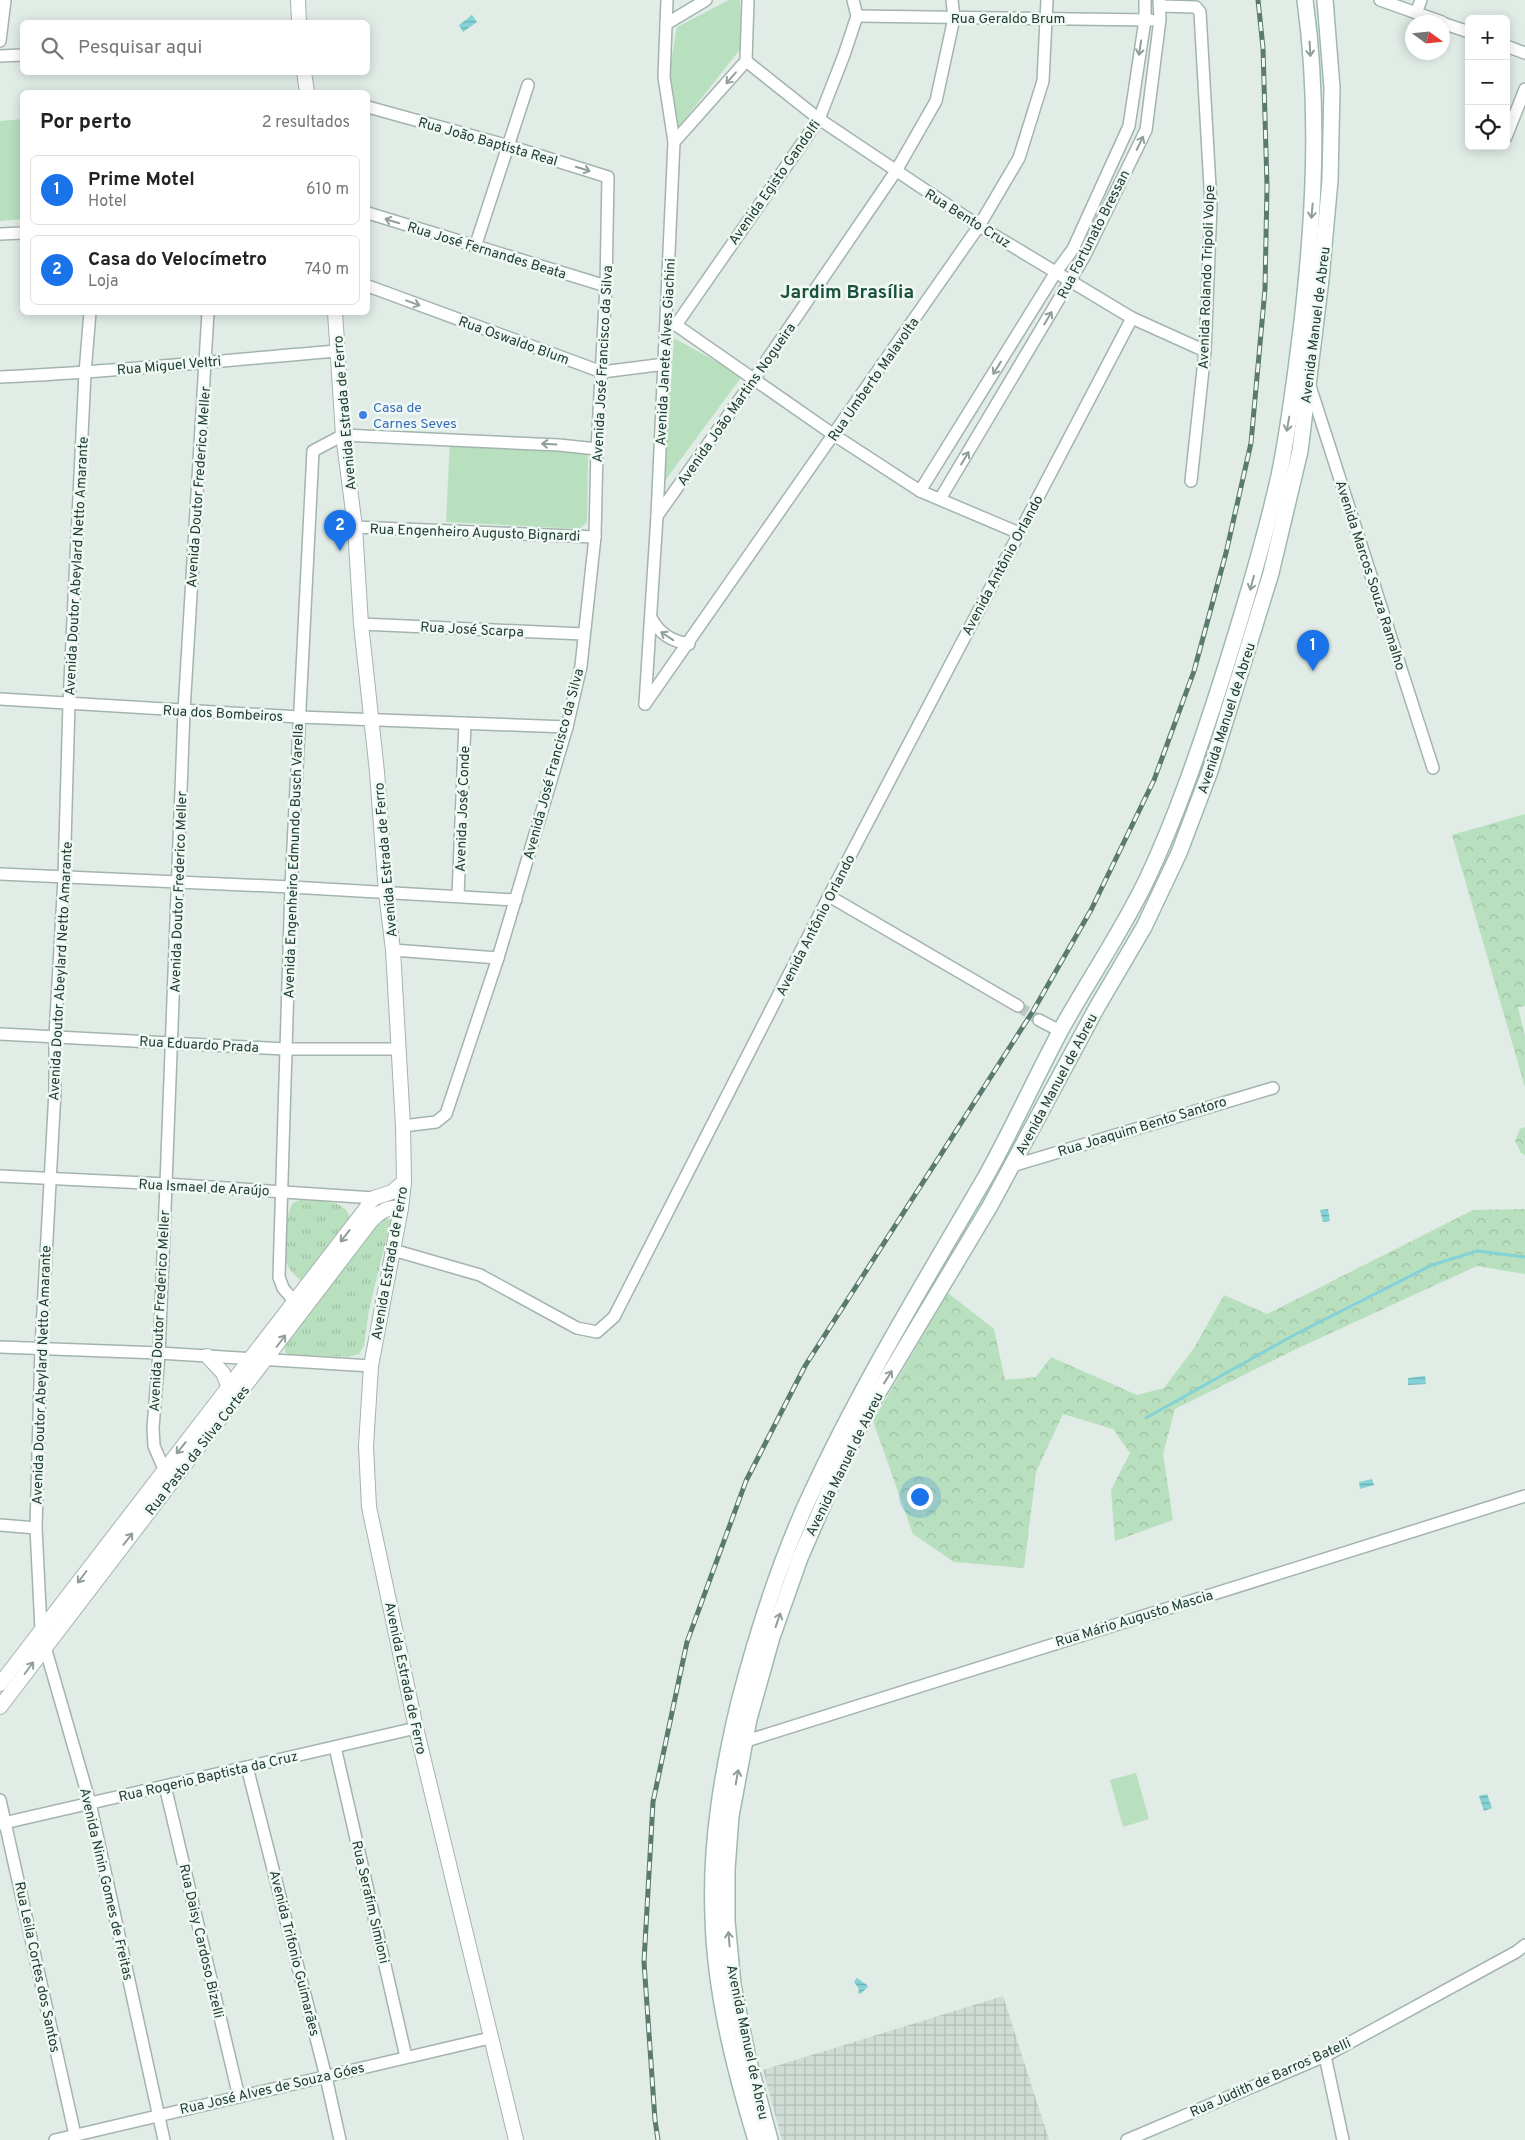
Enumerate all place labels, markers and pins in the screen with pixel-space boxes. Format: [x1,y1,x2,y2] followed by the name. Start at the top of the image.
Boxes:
[373,400,457,433] place label: Casa de Carnes Seves
[357,409,369,421] marker: Casa de Carnes Seves
[324,510,356,551] pin: 2
[1297,630,1329,671] pin: 1

